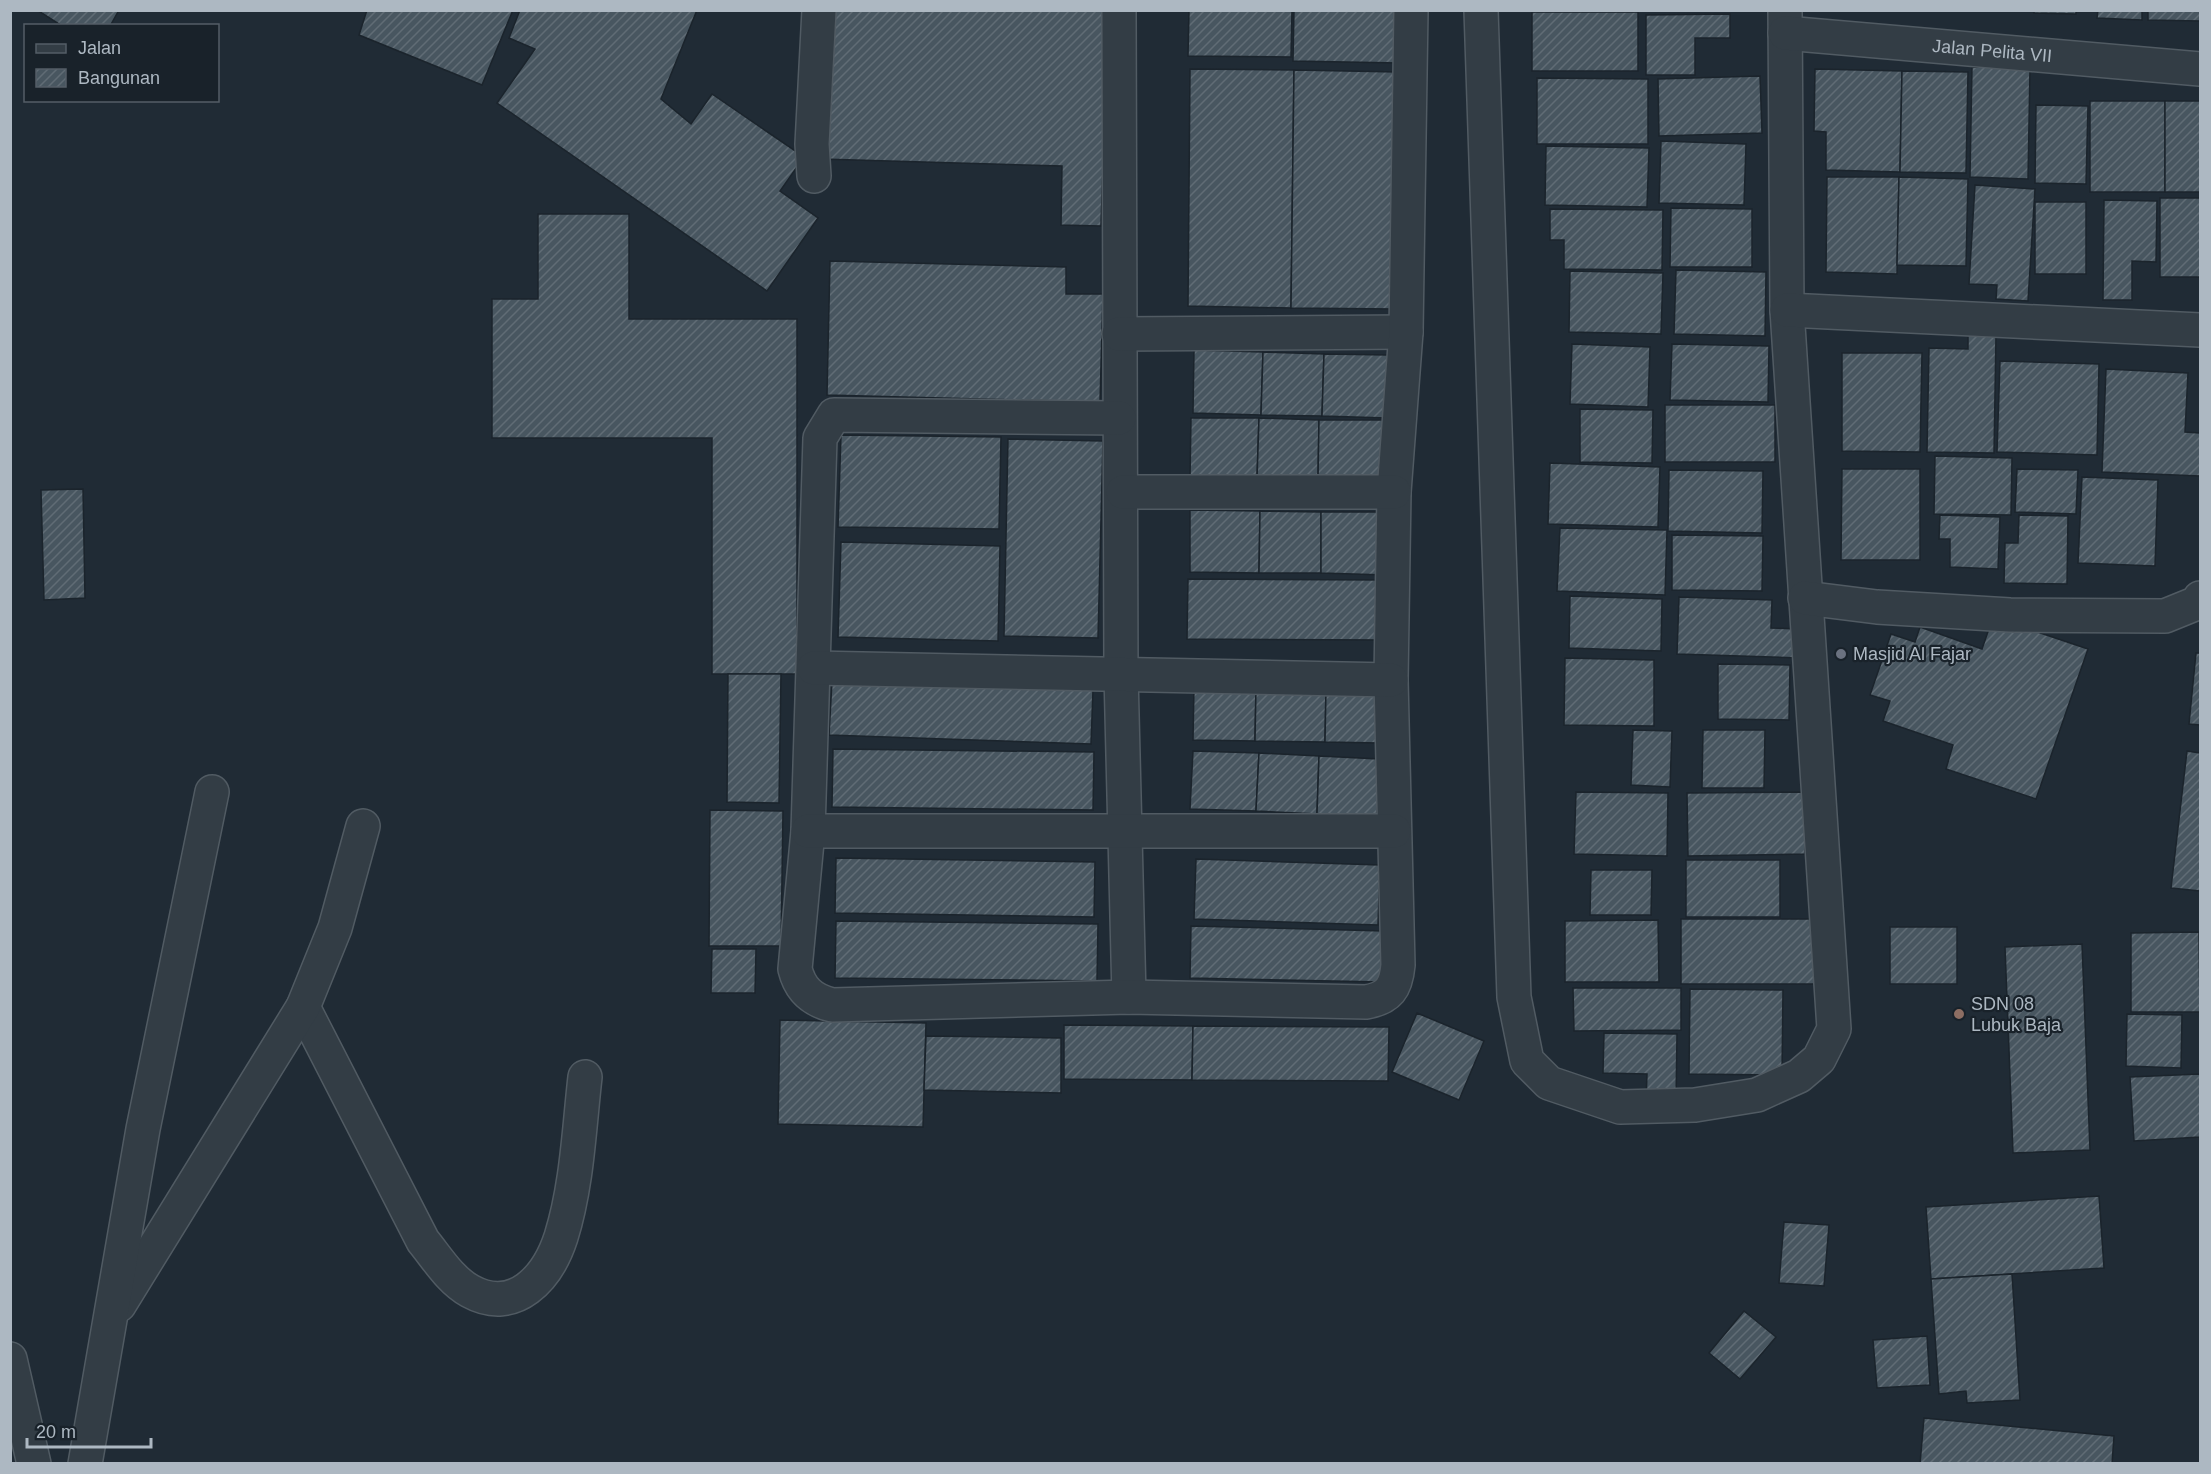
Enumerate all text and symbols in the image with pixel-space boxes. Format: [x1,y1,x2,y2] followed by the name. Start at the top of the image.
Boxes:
[24,24,219,102] legend
[1931,36,2053,66] street label: Jalan Pelita VII
[78,38,121,58] text: Jalan
[78,68,160,88] text: Bangunan
[1853,644,1971,664] place label: Masjid Al Fajar
[1834,647,1848,661] marker: Masjid Al Fajar
[1971,994,2062,1035] place label: SDN 08 Lubuk Baja
[1952,1007,1966,1021] marker: SDN 08 Lubuk Baja
[27,1411,152,1449] scale bar
[36,1422,76,1442] text: 20 m

